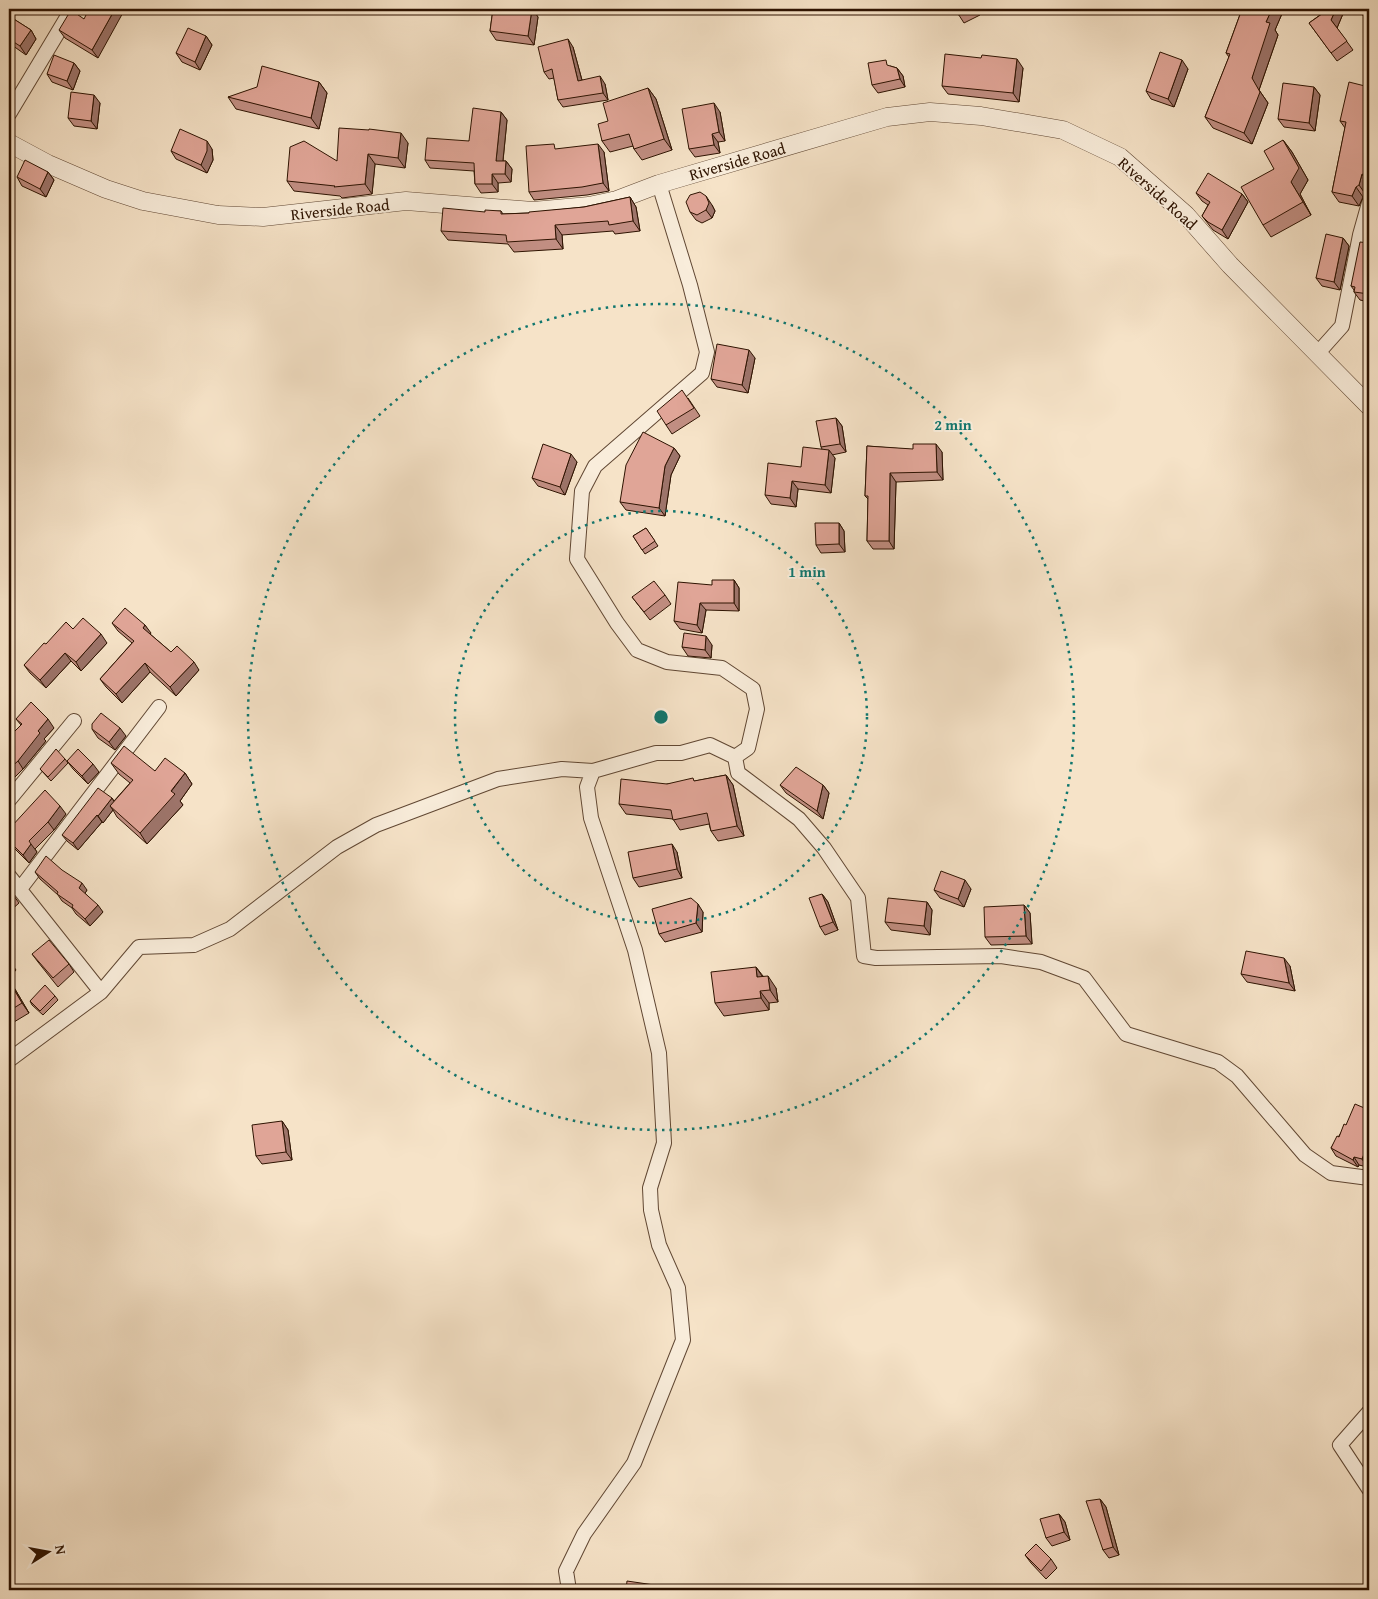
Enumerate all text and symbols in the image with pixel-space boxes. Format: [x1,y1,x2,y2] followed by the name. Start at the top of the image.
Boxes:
[686,136,788,186] street label: Riverside Road
[1113,151,1203,235] street label: Riverside Road
[289,192,391,226] street label: Riverside Road
[934,414,972,435] text: 2 min
[788,561,826,582] text: 1 min
[652,708,670,726] centre of rings
[22,1526,72,1576] north arrow
[50,1543,72,1557] text: N

